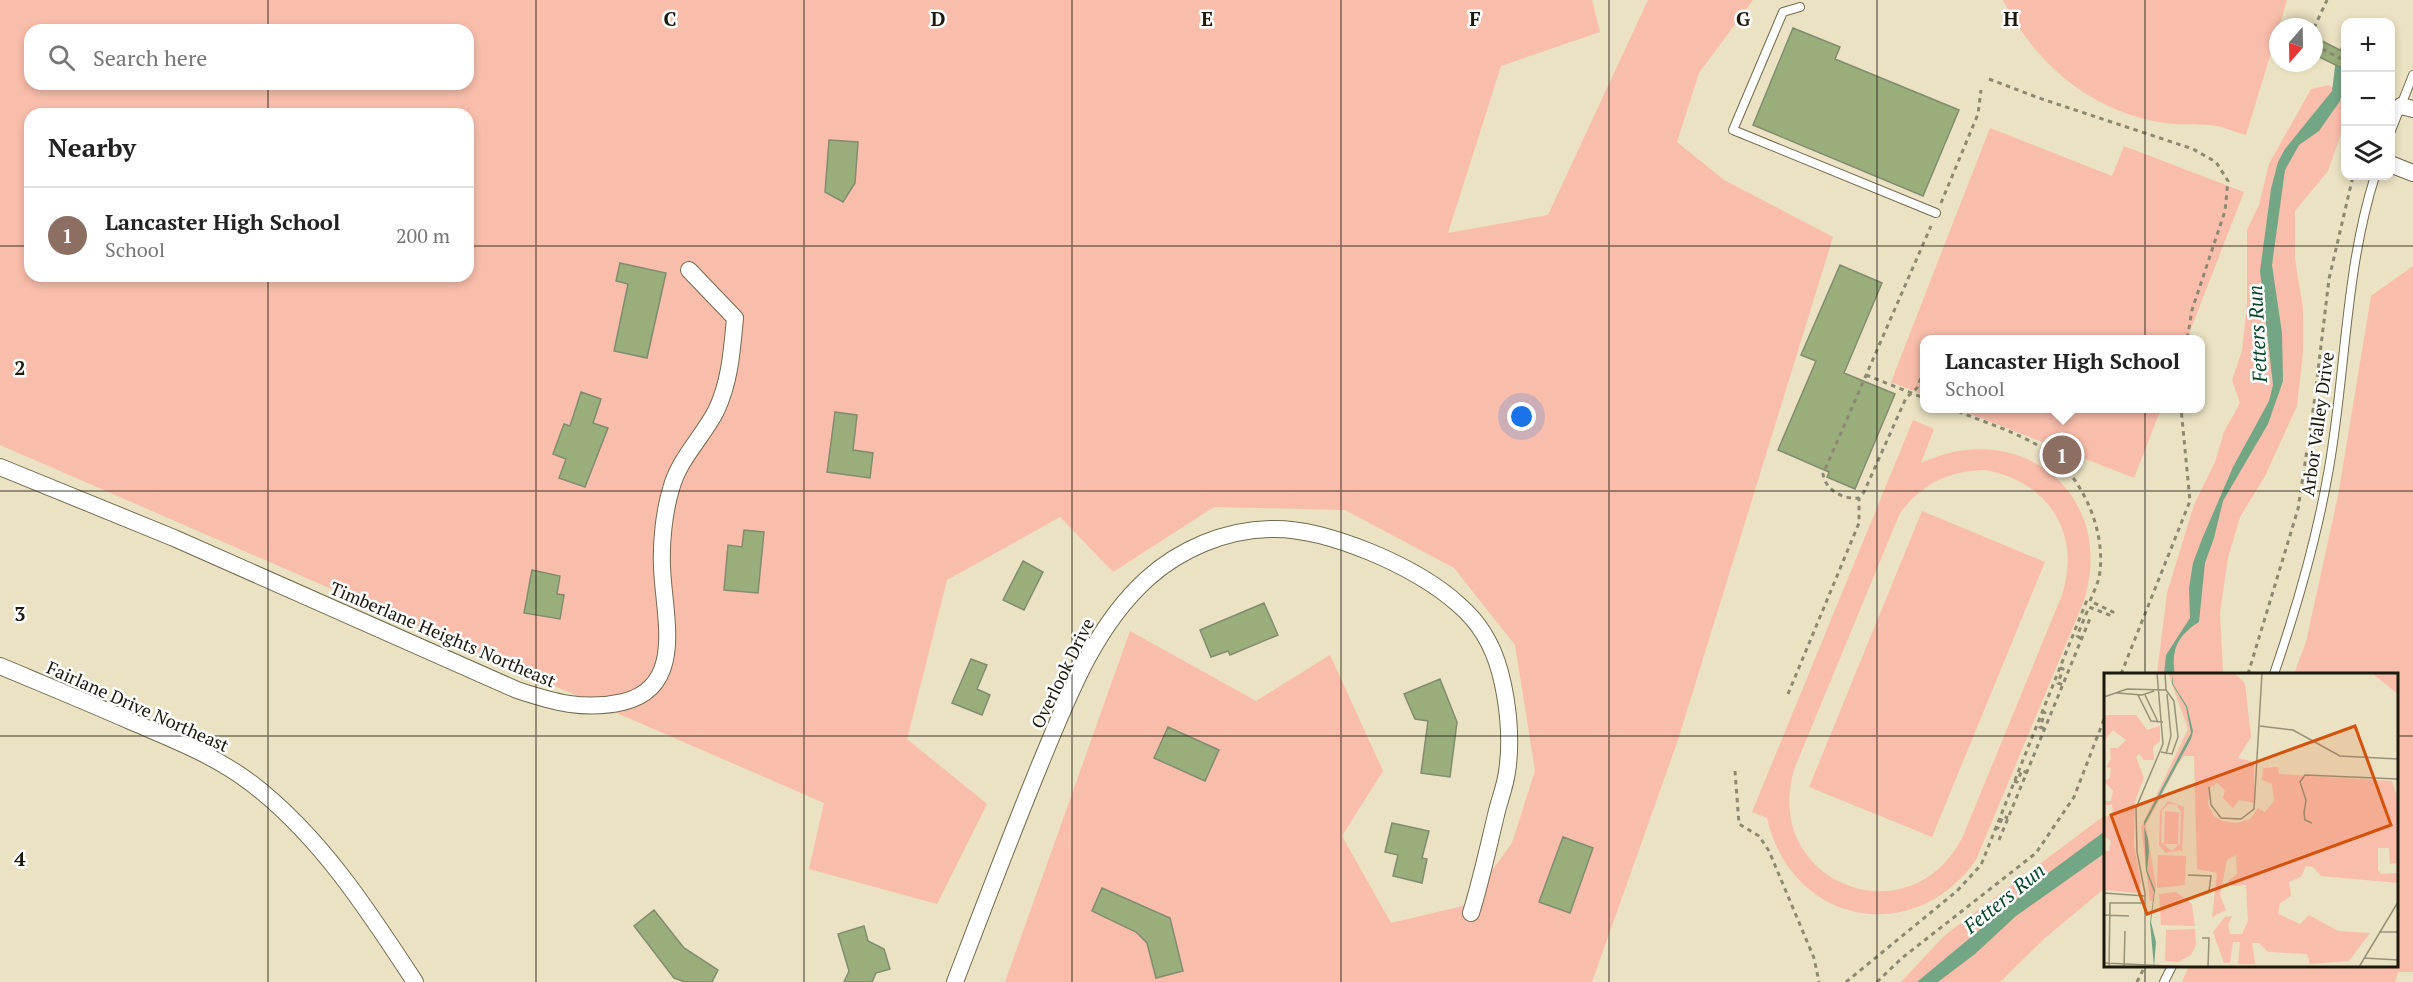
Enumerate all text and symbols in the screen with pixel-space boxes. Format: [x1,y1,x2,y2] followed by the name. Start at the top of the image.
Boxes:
[663,5,677,32] text: C
[931,5,945,32] text: D
[1201,5,1213,32] text: E
[1469,5,1481,32] text: F
[1736,5,1750,32] text: G
[2003,5,2019,32] text: H
[2269,18,2323,72] north arrow
[2341,18,2395,180] map controls
[2341,18,2395,72] button: +
[24,24,474,90] search box
[45,41,78,74] icon: search
[93,43,207,72] text: Search here
[2341,72,2395,126] button: −
[2341,126,2395,180] button: layers
[48,130,136,164] text: Nearby
[105,207,340,236] text: Lancaster High School
[62,222,73,249] text: 1
[396,222,450,249] text: 200 m
[105,236,165,263] text: School
[2241,285,2273,384] water label: Fetters Run
[1920,335,2205,413] popup
[1945,346,2180,375] text: Lancaster High School
[2295,350,2339,498] street label: Arbor Valley Drive
[14,354,26,381] text: 2
[1945,375,2005,402] text: School
[1507,402,1536,431] your location
[2042,432,2082,478] pin: 1
[327,576,560,693] street label: Timberlane Heights Northeast
[14,600,26,627] text: 3
[1025,614,1099,732] street label: Overlook Drive
[43,655,233,757] street label: Fairlane Drive Northeast
[2104,673,2398,967] inset map
[14,845,26,872] text: 4
[1957,857,2050,940] water label: Fetters Run

